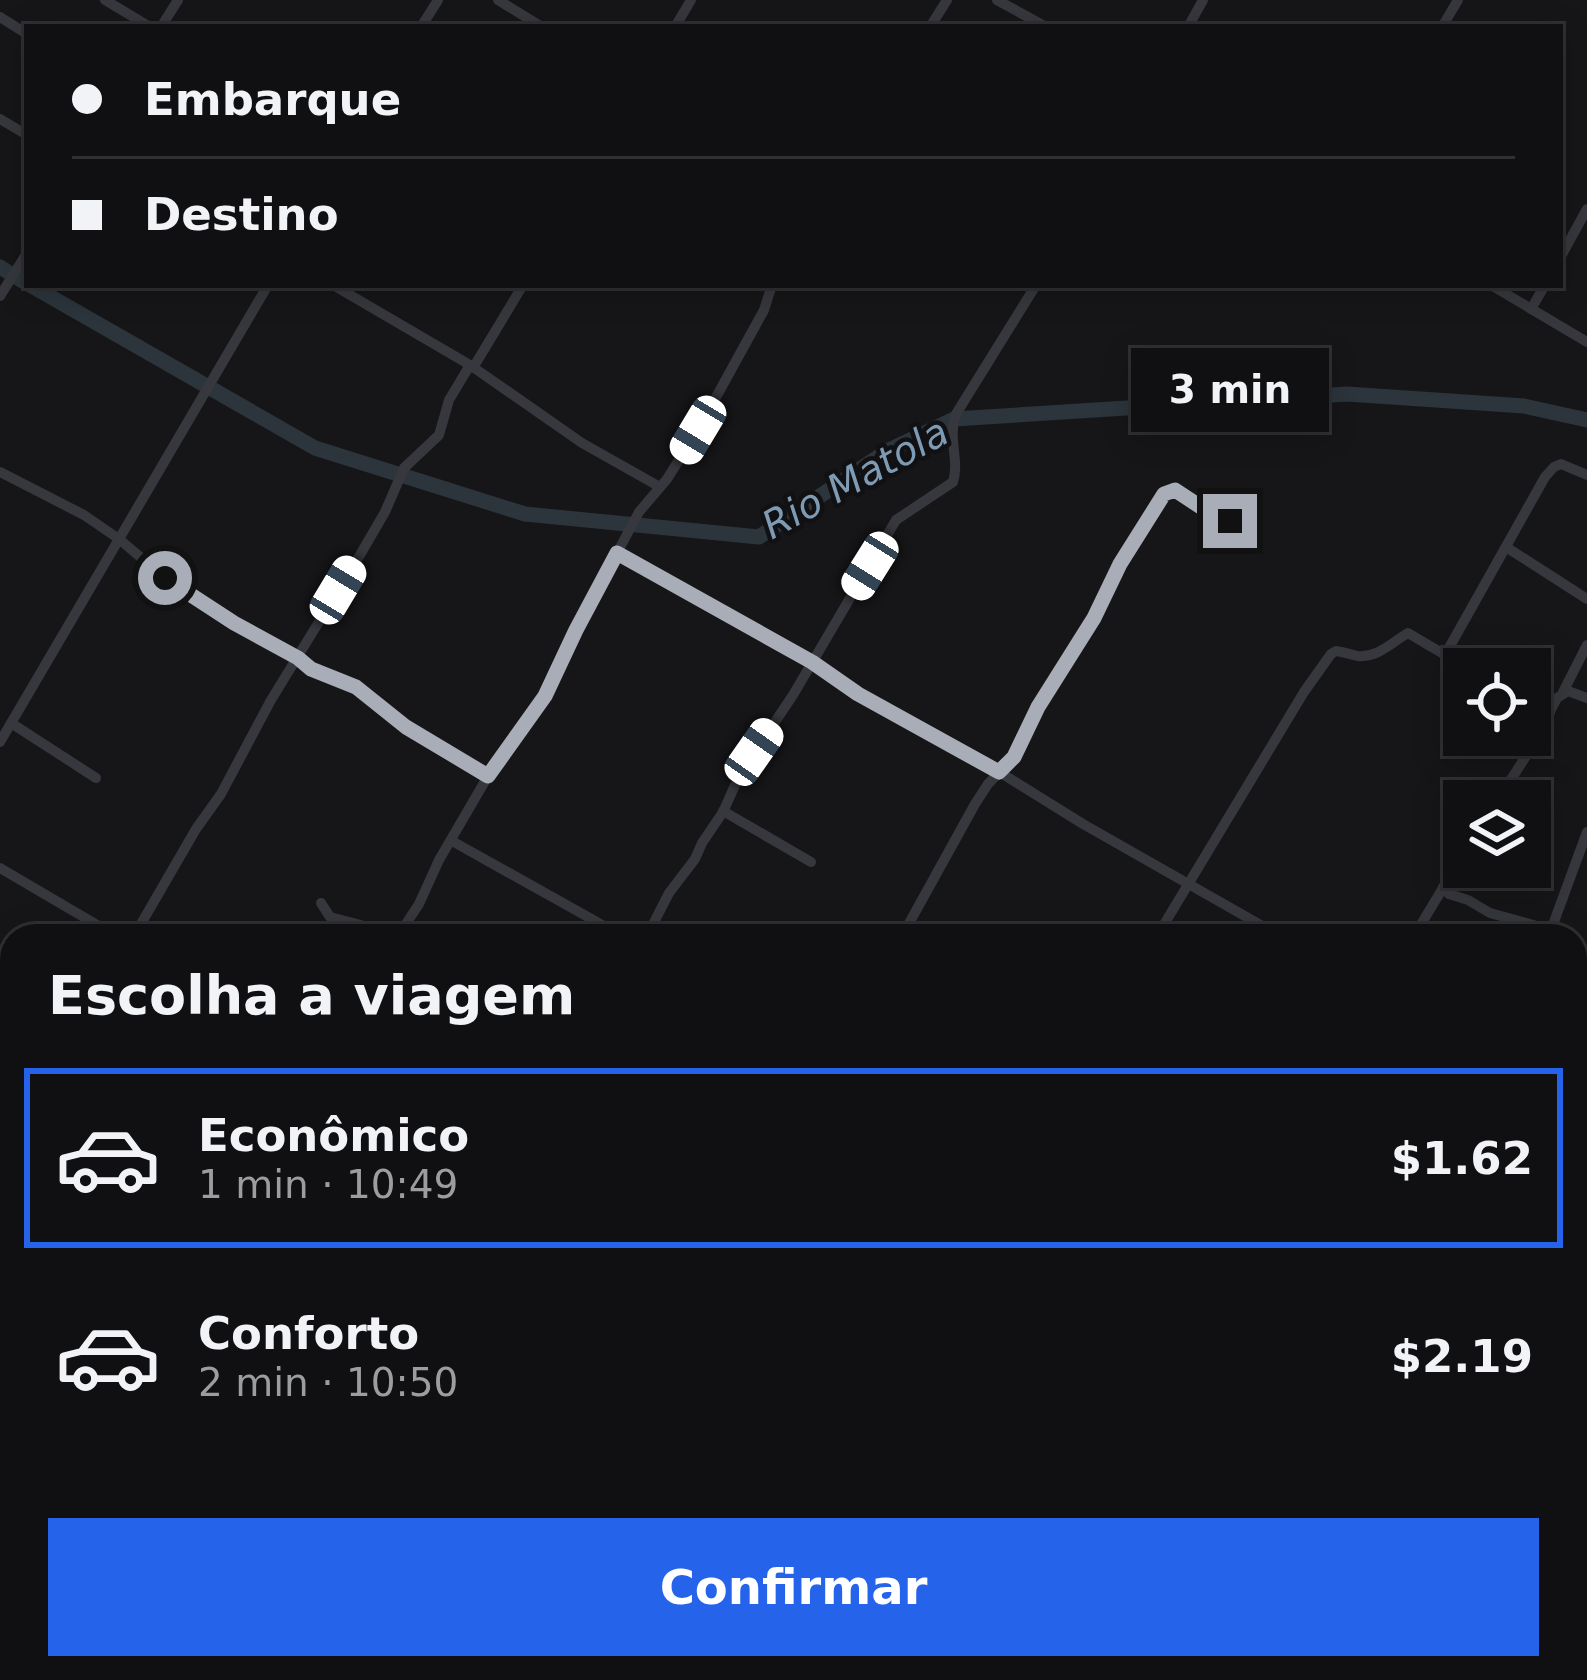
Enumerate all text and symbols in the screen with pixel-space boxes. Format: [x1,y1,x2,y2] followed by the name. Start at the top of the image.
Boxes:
[144,73,401,126] text: Embarque
[144,188,339,241] text: Destino
[1131,347,1329,431] callout: 3 min
[1169,367,1291,412] text: 3 min
[664,390,732,470] car
[754,409,956,548] water label: Rio Matola
[1203,494,1257,548] route end
[836,526,904,606] car
[304,550,372,630] car
[138,551,192,605] route start
[1443,648,1551,888] map controls
[1443,648,1551,756] button: locate
[719,712,789,792] car
[1443,780,1551,888] button: layers
[48,964,575,1027] text: Escolha a viagem
[54,1104,162,1212] icon: car
[198,1109,469,1162] text: Econômico
[1391,1132,1533,1185] text: $1.62
[198,1162,458,1207] text: 1 min · 10:49
[54,1302,162,1410] icon: car
[198,1307,419,1360] text: Conforto
[1391,1330,1533,1383] text: $2.19
[198,1360,458,1405] text: 2 min · 10:50
[48,1518,1539,1656] button: Confirmar

